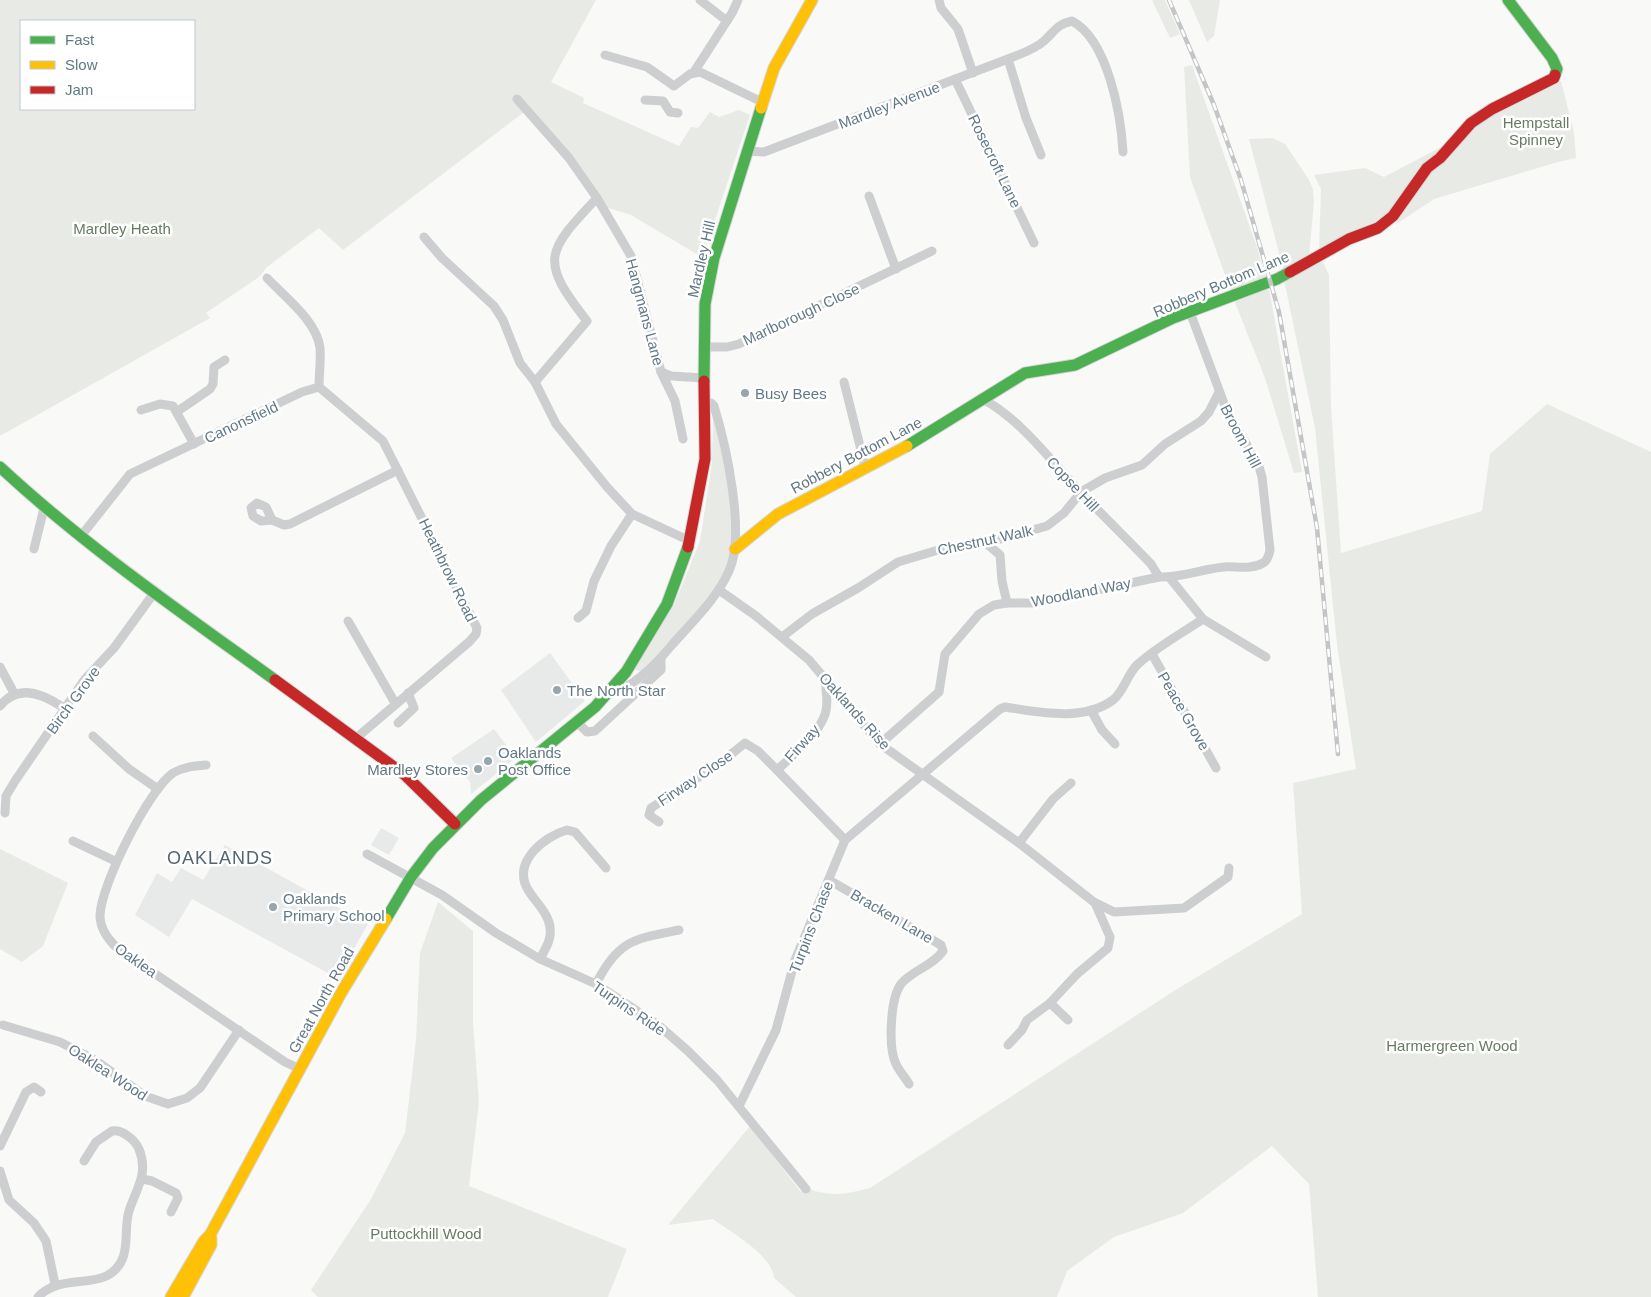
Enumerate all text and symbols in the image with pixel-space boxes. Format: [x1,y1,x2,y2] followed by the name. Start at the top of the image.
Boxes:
[20,20,195,110] legend
[65,31,95,48] text: Fast
[65,56,98,73] text: Slow
[836,78,942,132] street label: Mardley Avenue
[65,81,93,98] text: Jam
[965,112,1025,210] street label: Rosecroft Lane
[1503,114,1569,148] park label: Hempstall Spinney
[684,219,718,299] street label: Mardley Hill
[73,220,171,237] park label: Mardley Heath
[1151,248,1291,320] street label: Robbery Bottom Lane
[623,257,667,367] street label: Hangmans Lane
[740,280,862,348] street label: Marlborough Close
[755,385,827,402] place label: Busy Bees
[739,387,751,399] marker: Busy Bees
[202,398,280,446] street label: Canonsfield
[1217,401,1265,471] street label: Broom Hill
[788,413,924,497] street label: Robbery Bottom Lane
[1043,453,1103,515] street label: Copse Hill
[416,516,480,624] street label: Heathbrow Road
[936,522,1035,558] street label: Chestnut Walk
[1030,574,1133,610] street label: Woodland Way
[43,663,103,737] street label: Birch Grove
[816,669,894,753] street label: Oaklands Rise
[1155,669,1213,753] street label: Peace Grove
[567,682,665,699] place label: The North Star
[551,684,563,696] marker: The North Star
[781,721,823,765] street label: Firway
[498,744,571,778] place label: Oaklands Post Office
[654,747,736,809] street label: Firway Close
[482,755,494,767] marker: Oaklands Post Office
[367,761,468,778] place label: Mardley Stores
[472,763,484,775] marker: Mardley Stores
[167,848,273,868] district label: OAKLANDS
[786,879,836,975] street label: Turpins Chase
[848,885,936,947] street label: Bracken Lane
[283,890,385,924] place label: Oaklands Primary School
[267,901,279,913] marker: Oaklands Primary School
[112,939,161,981] street label: Oaklea
[285,944,357,1056] street label: Great North Road
[589,977,669,1039] street label: Turpins Ride
[1386,1037,1518,1054] park label: Harmergreen Wood
[65,1040,151,1104] street label: Oaklea Wood
[370,1225,482,1242] park label: Puttockhill Wood

